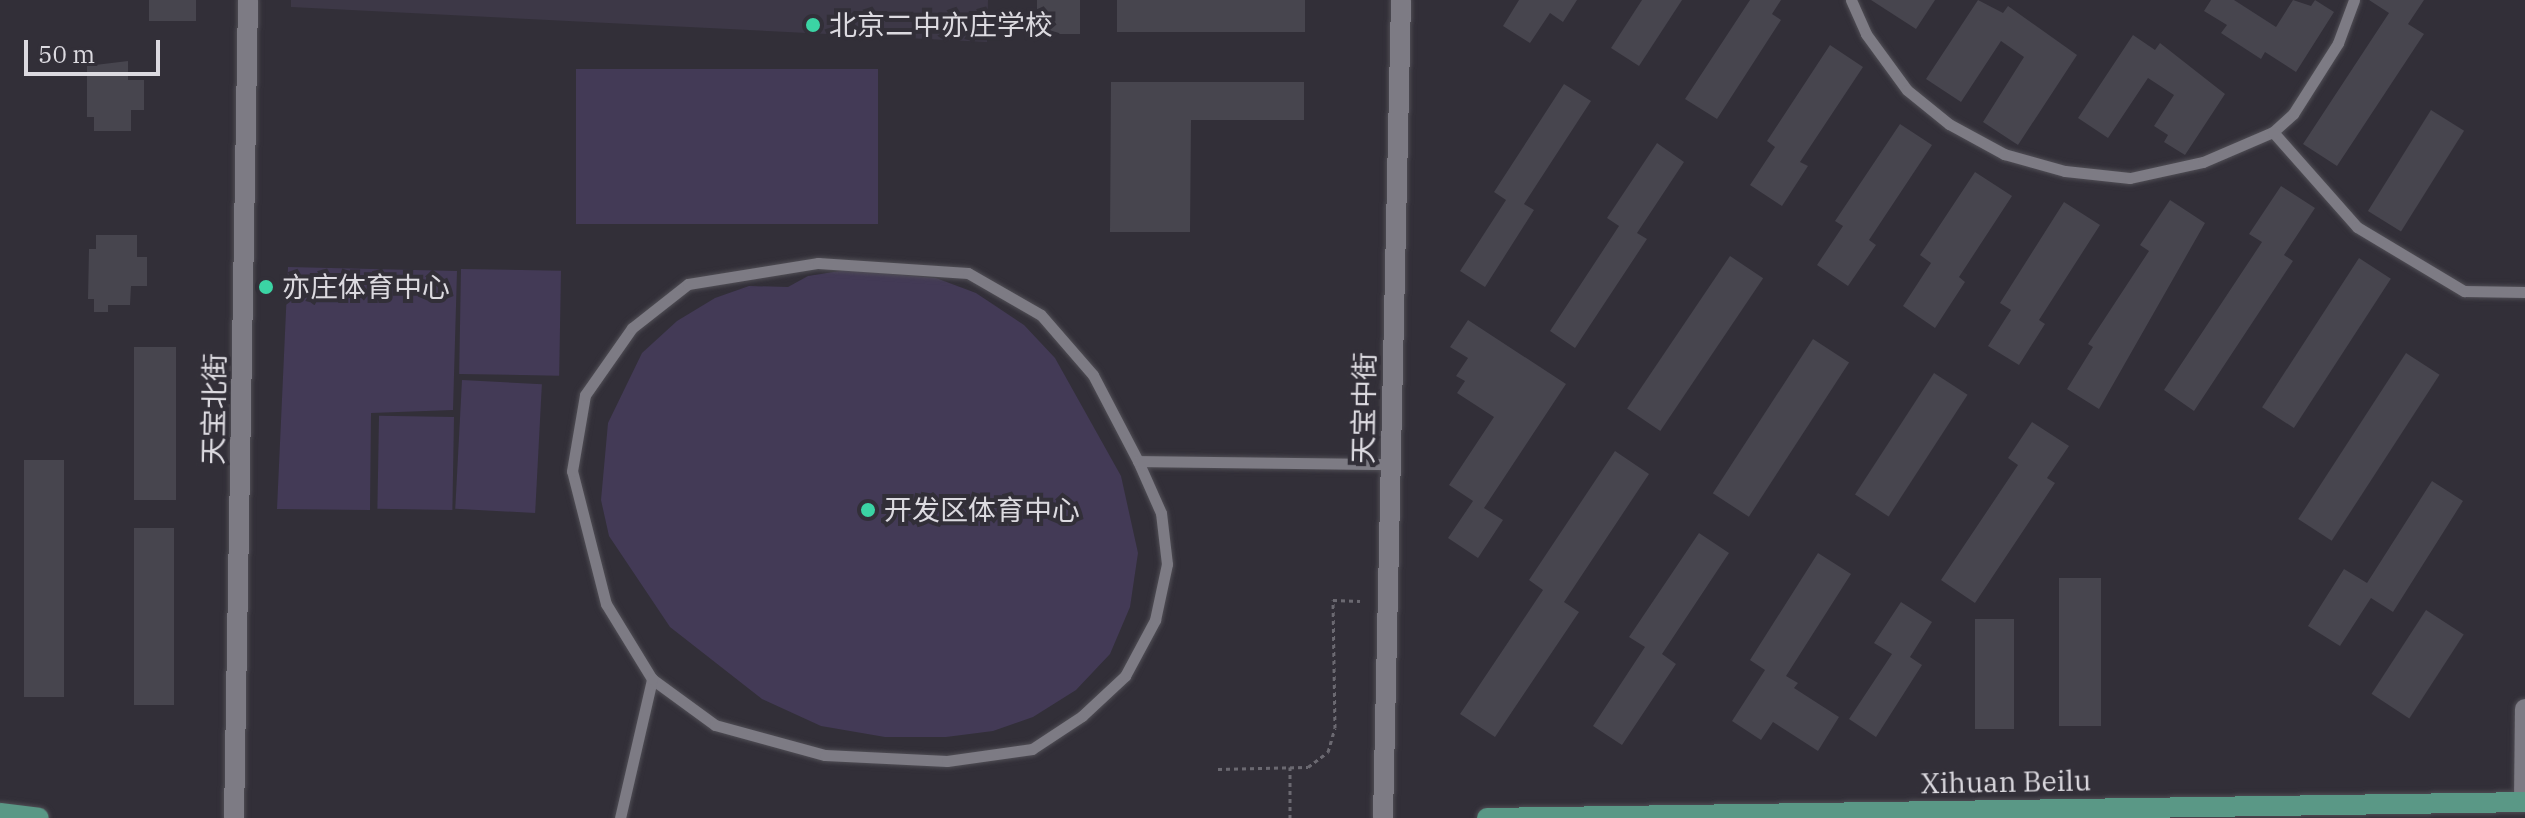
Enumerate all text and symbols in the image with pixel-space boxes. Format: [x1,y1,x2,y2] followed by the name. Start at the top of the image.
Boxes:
[829,8,1053,42] place label: 北京二中亦庄学校
[804,16,822,34] marker: 北京二中亦庄学校
[28,24,164,74] scale bar
[38,38,95,70] text: 50 m
[282,270,450,304] place label: 亦庄体育中心
[257,278,275,296] marker: 亦庄体育中心
[1346,352,1382,464] street label: 天宝中街
[196,353,232,465] street label: 天宝北街
[884,493,1080,527] place label: 开发区体育中心
[859,501,877,519] marker: 开发区体育中心
[1921,764,2091,800] street label: Xihuan Beilu

